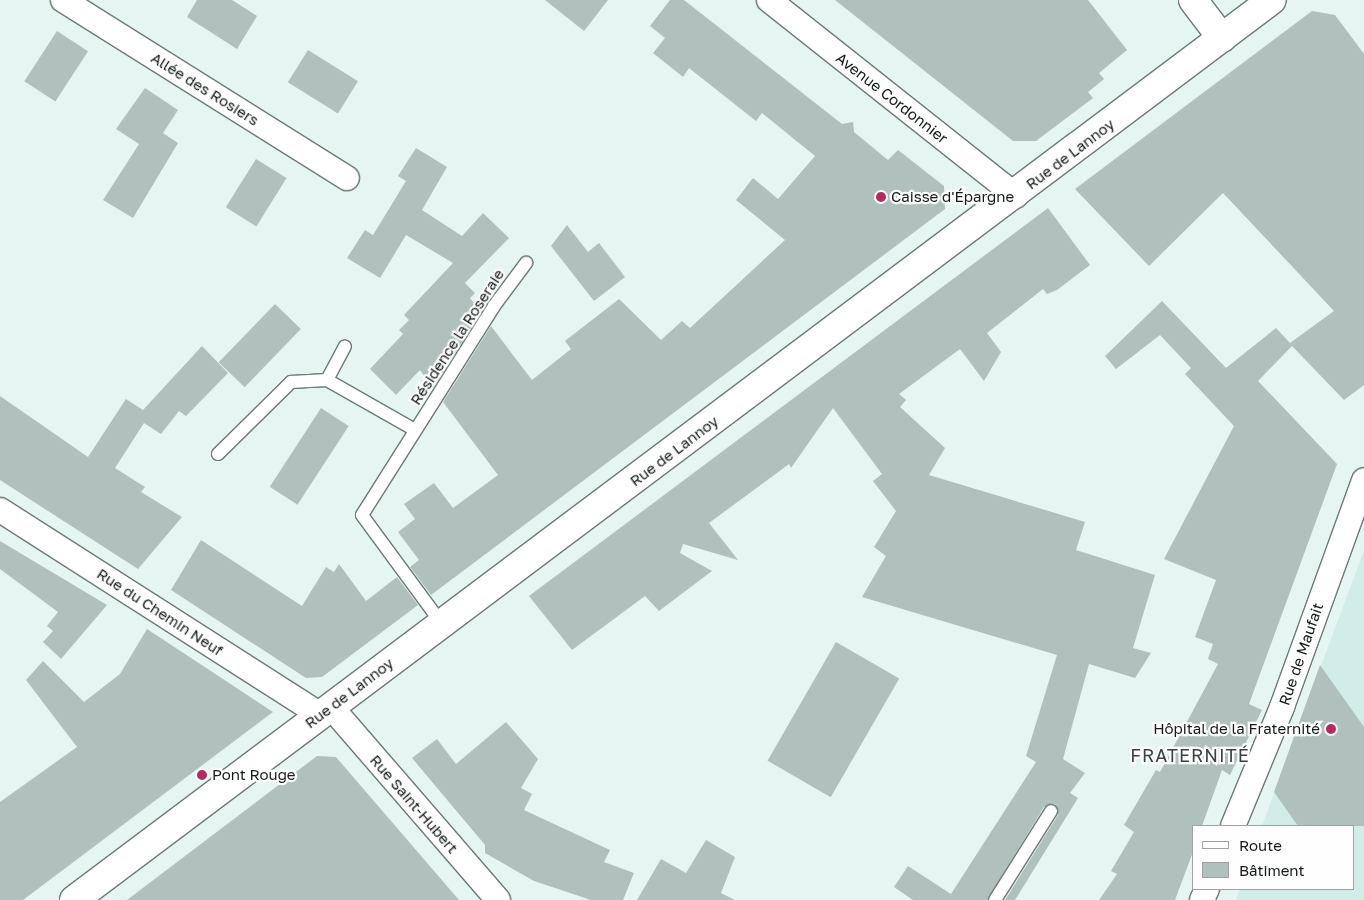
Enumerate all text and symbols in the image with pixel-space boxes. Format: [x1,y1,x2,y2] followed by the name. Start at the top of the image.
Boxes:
[148,49,262,129] street label: Allée des Rosiers
[833,49,951,147] street label: Avenue Cordonnier
[1022,115,1118,193] street label: Rue de Lannoy
[891,188,1014,206] place label: Caisse d'Épargne
[875,191,887,203] marker: Caisse d'Épargne
[406,266,508,408] street label: Résidence la Roseraie
[626,412,722,490] street label: Rue de Lannoy
[94,565,226,659] street label: Rue du Chemin Neuf
[1275,600,1327,708] street label: Rue de Maufait
[301,654,397,732] street label: Rue de Lannoy
[1153,720,1320,738] place label: Hôpital de la Fraternité
[1324,722,1338,736] marker: Hôpital de la Fraternité
[1129,744,1251,766] district label: FRATERNITÉ
[366,751,462,857] street label: Rue Saint-Hubert
[212,766,296,784] place label: Pont Rouge
[196,769,208,781] marker: Pont Rouge
[1192,825,1354,890] legend
[1239,836,1282,854] text: Route
[1239,861,1304,879] text: Bâtiment

